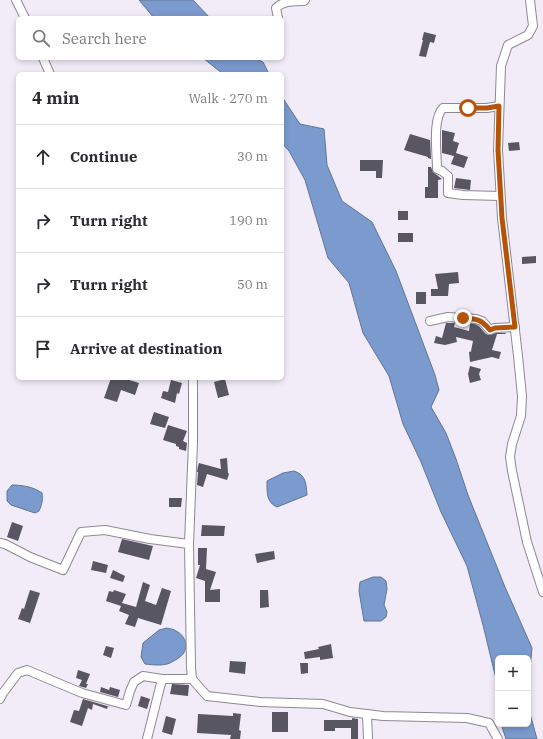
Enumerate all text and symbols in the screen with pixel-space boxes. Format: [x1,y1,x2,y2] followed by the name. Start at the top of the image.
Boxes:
[16,16,284,60] search box
[30,27,52,49] icon: search
[62,29,147,48] text: Search here
[32,87,80,109] text: 4 min
[189,90,268,107] text: Walk · 270 m
[459,99,477,117] route start
[32,146,54,168] icon: ahead
[70,147,137,166] text: Continue
[237,148,268,165] text: 30 m
[32,210,54,232] icon: right
[70,211,148,230] text: Turn right
[229,212,268,229] text: 190 m
[32,274,54,296] icon: right
[70,275,148,294] text: Turn right
[237,276,268,293] text: 50 m
[454,309,472,327] route end
[32,338,54,360] icon: arrive
[70,339,222,358] text: Arrive at destination
[495,655,531,727] map controls
[495,655,531,691] button: +
[495,691,531,727] button: −

